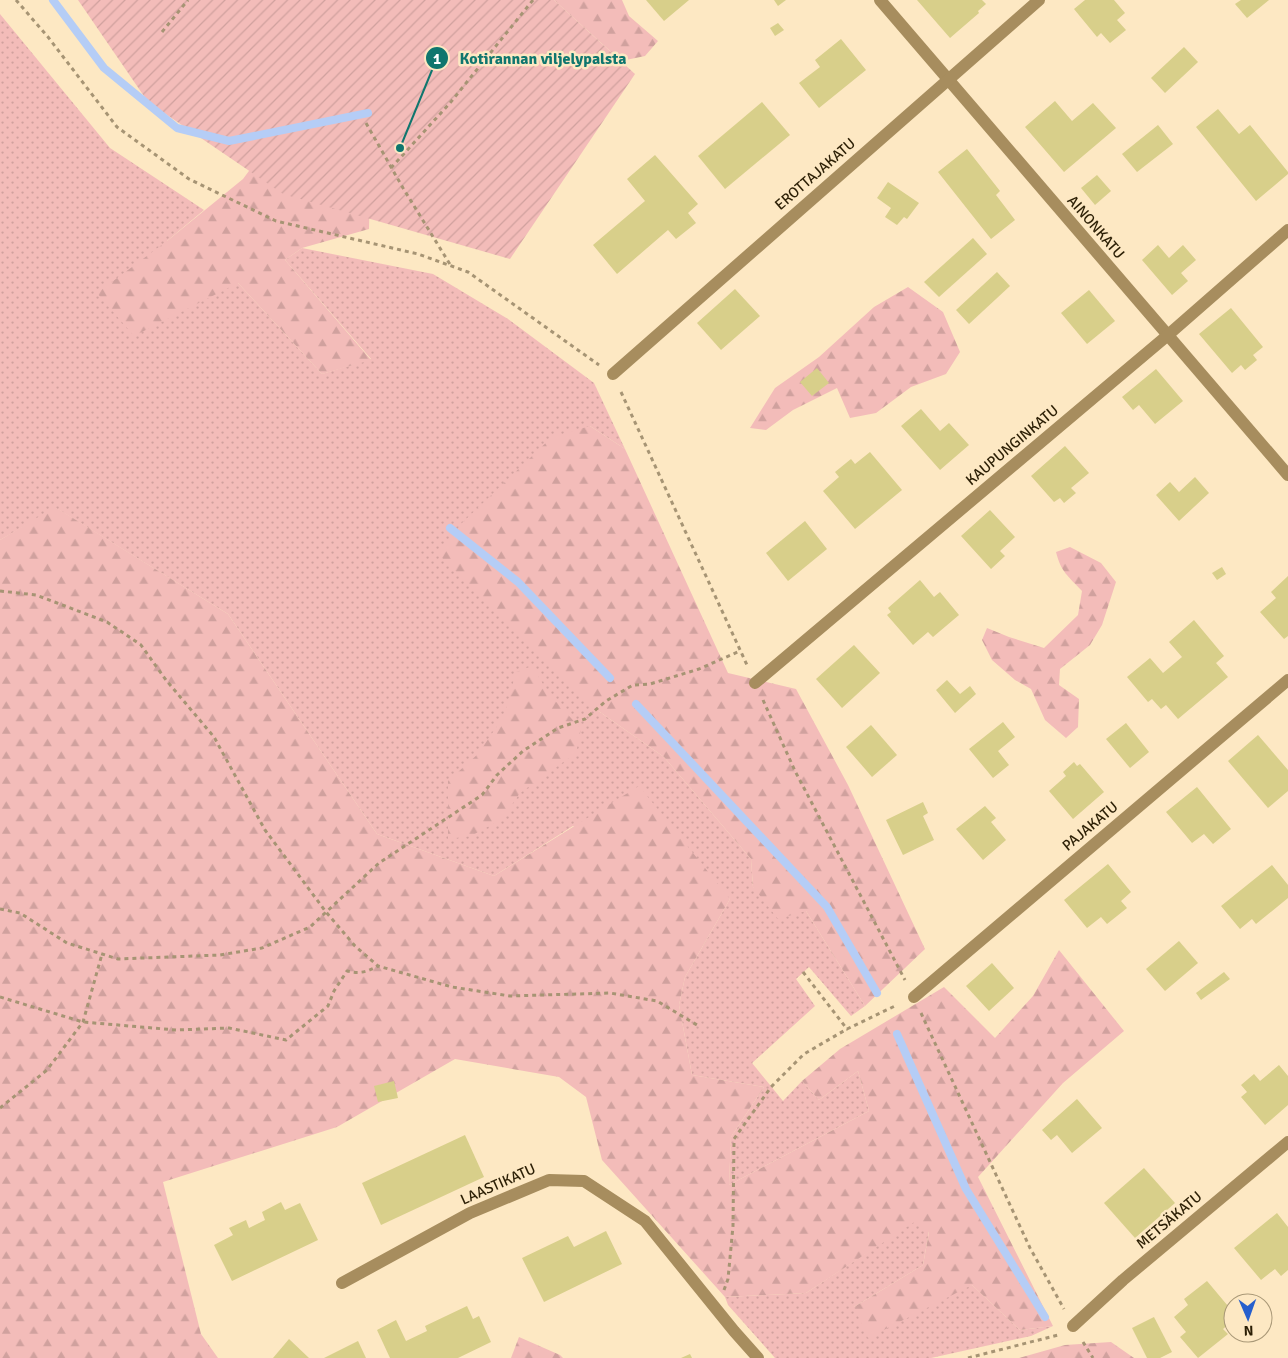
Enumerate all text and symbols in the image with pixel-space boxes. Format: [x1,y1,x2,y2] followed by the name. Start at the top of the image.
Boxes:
[425,43,637,74] callout: Kotirannan viljelypalsta
[460,49,626,69] text: Kotirannan viljelypalsta
[433,50,441,68] text: 1
[771,134,859,214] street label: EROTTAJAKATU
[1063,191,1129,263] street label: AINONKATU
[962,401,1062,489] street label: KAUPUNGINKATU
[1058,797,1122,855] street label: PAJAKATU
[458,1159,538,1209] street label: LAASTIKATU
[1133,1187,1205,1253] street label: METSÄKATU
[1223,1293,1273,1343] north arrow
[1243,1322,1254,1339] text: N

